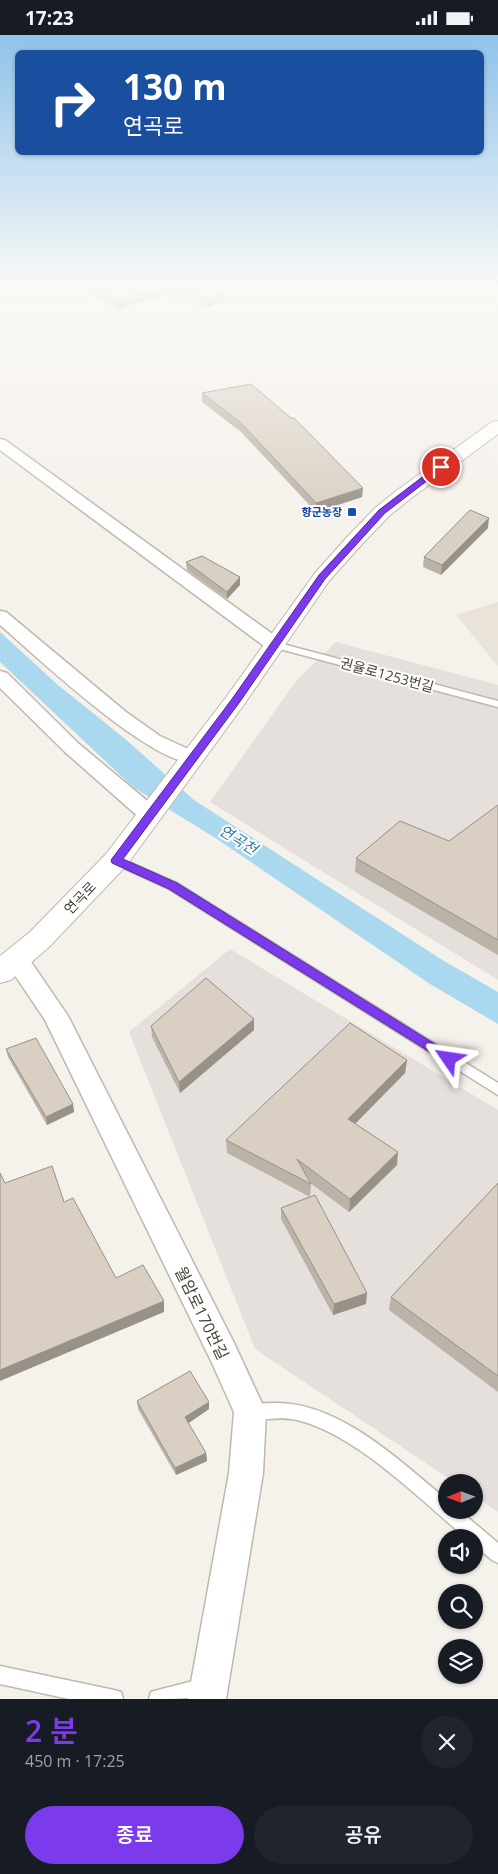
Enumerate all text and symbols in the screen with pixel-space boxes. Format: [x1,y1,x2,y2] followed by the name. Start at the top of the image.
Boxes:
[25,5,74,31] text: 17:23
[123,63,227,110] text: 130 m
[40,70,105,135] icon: right
[123,110,184,140] text: 연곡로
[420,446,462,488] pin
[427,453,455,481] icon: arrive
[302,504,342,519] place label: 향군농장
[346,506,358,518] marker: 향군농장
[338,653,436,696] street label: 권율로1253번길
[216,820,263,860] water label: 연곡천
[59,877,100,918] street label: 연곡로
[422,1032,474,1084] position arrow
[170,1263,234,1363] street label: 월암로170번길
[438,1474,482,1519] north arrow
[438,1474,483,1684] map controls
[438,1529,483,1574] button: sound
[438,1584,483,1629] button: search
[438,1639,483,1684] button: layers
[25,1710,78,1751] text: 2 분
[421,1716,473,1768] button: close
[25,1750,125,1772] text: 450 m · 17:25
[25,1806,244,1864] button: 종료
[254,1806,473,1864] button: 공유

